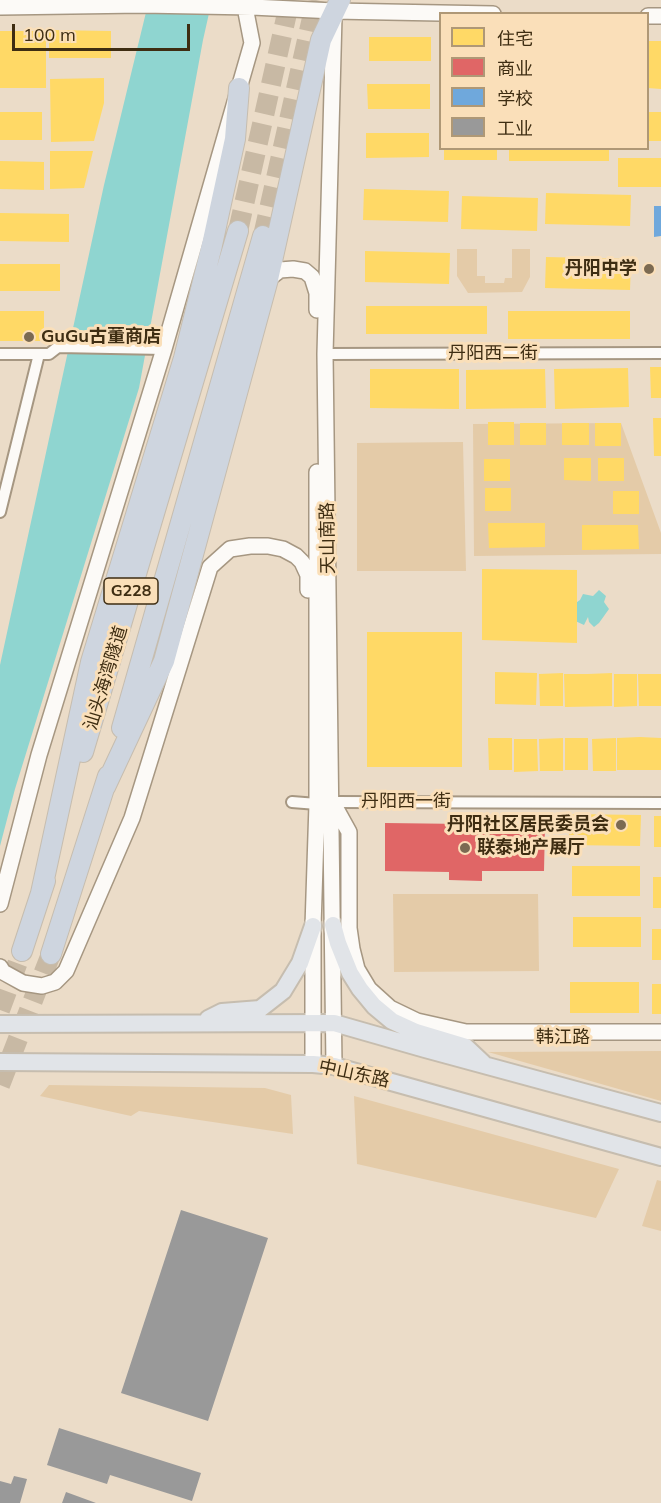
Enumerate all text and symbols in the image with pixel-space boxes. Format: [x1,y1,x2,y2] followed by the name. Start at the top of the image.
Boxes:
[15,12,194,50] scale bar
[439,12,649,150] legend
[23,23,76,46] text: 100 m
[497,27,533,50] text: 住宅
[497,57,533,80] text: 商业
[497,87,533,110] text: 学校
[497,117,533,140] text: 工业
[565,258,637,280] place label: 丹阳中学
[642,262,656,276] marker: 丹阳中学
[41,326,161,348] place label: GuGu古董商店
[22,330,36,344] marker: GuGu古董商店
[448,343,538,365] street label: 丹阳西二街
[317,502,339,574] street label: 天山南路
[104,578,158,604] road number: G228
[80,623,132,733] street label: 汕头海湾隧道
[361,791,451,813] street label: 丹阳西一街
[447,814,609,836] place label: 丹阳社区居民委员会
[614,818,628,832] marker: 丹阳社区居民委员会
[477,837,585,859] place label: 联泰地产展厅
[458,841,472,855] marker: 联泰地产展厅
[536,1027,590,1049] street label: 韩江路
[317,1056,391,1092] street label: 中山东路

